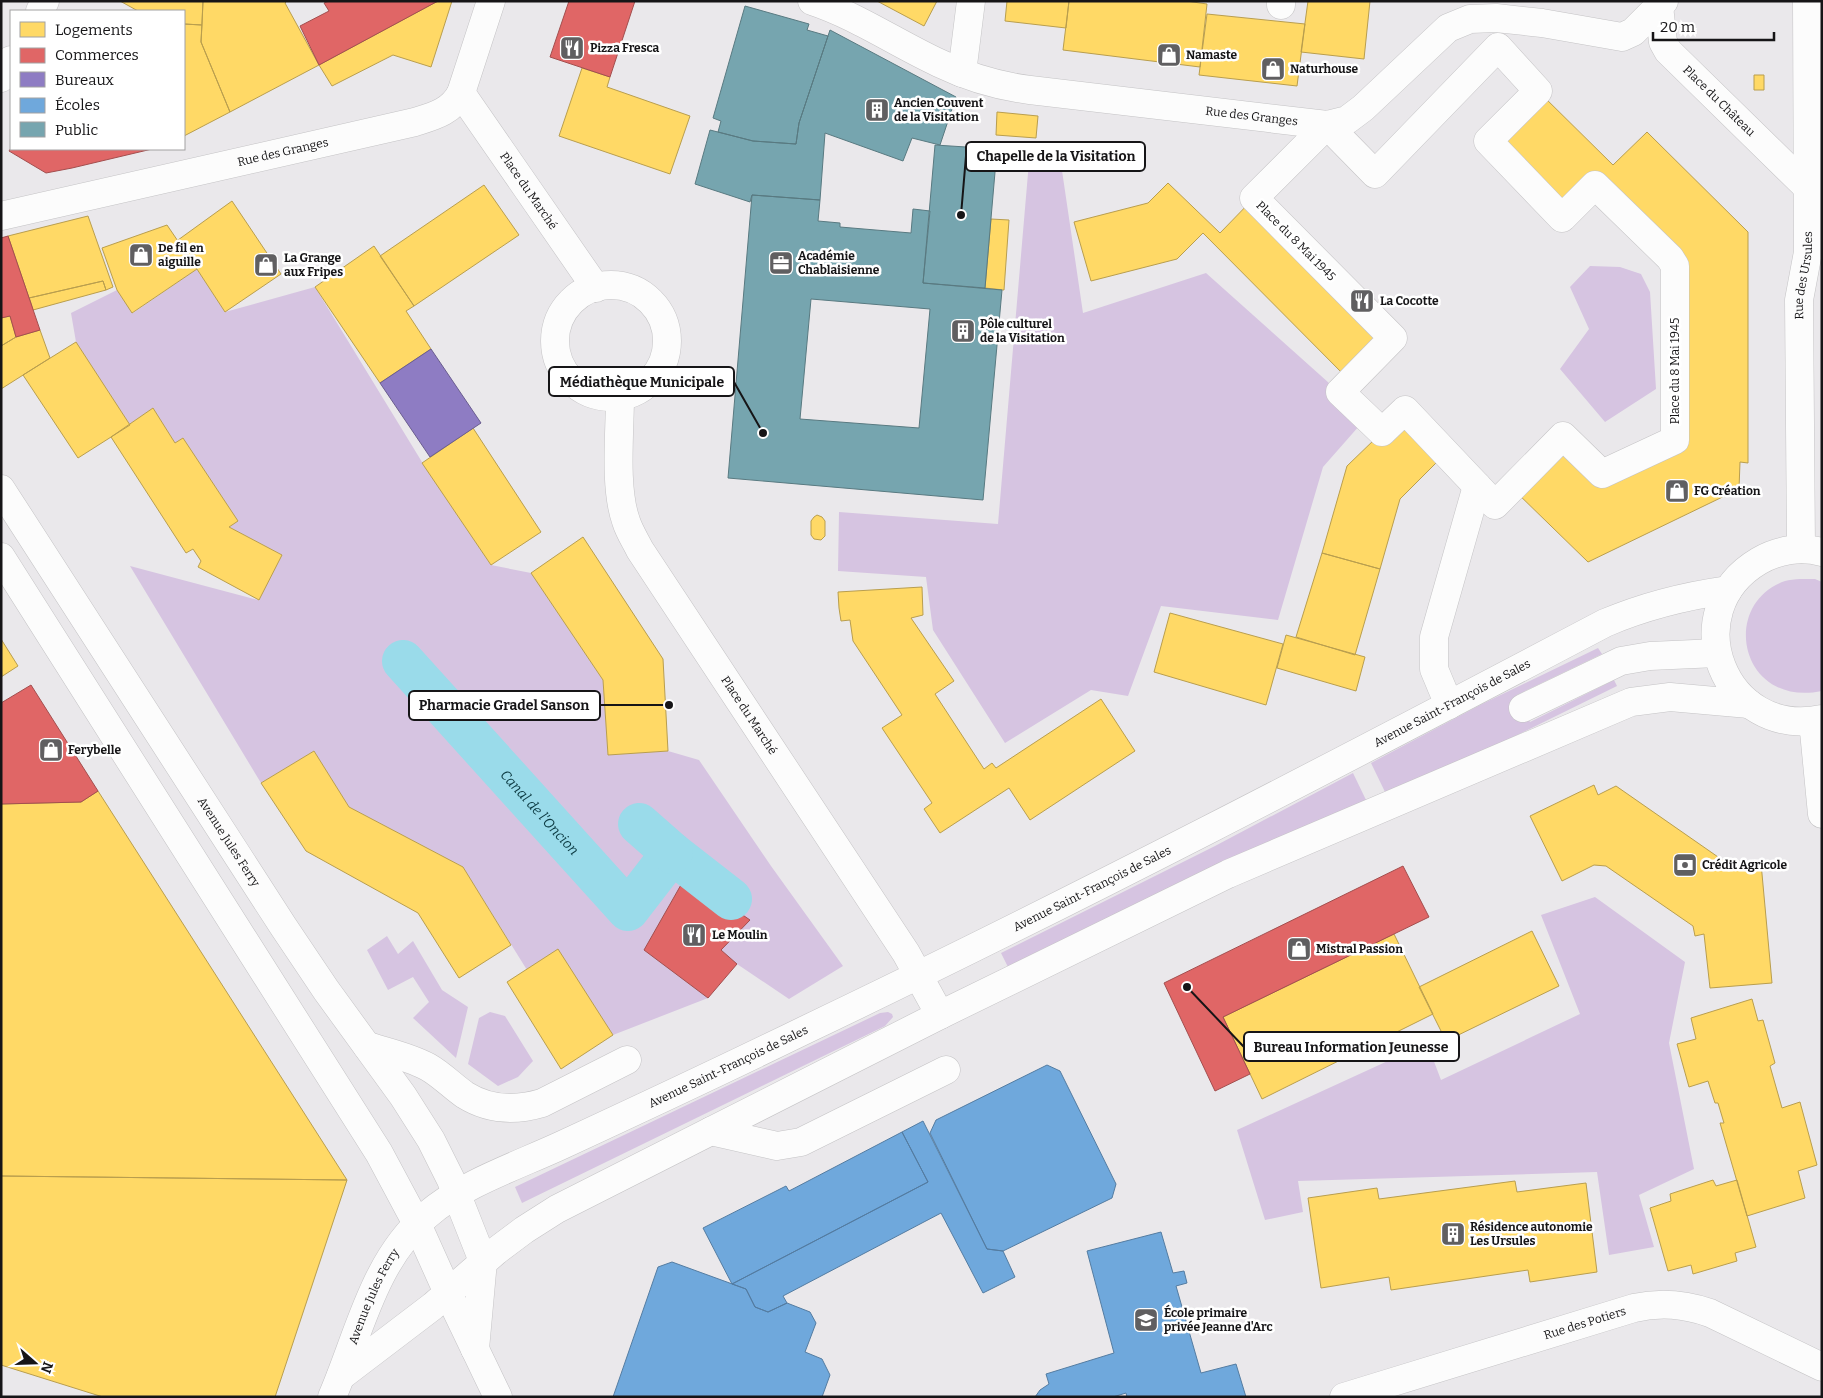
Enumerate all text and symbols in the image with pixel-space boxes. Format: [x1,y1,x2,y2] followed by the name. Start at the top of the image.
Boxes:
[10,10,185,150] legend
[1653,10,1774,42] scale bar
[1660,18,1696,36] text: 20 m
[55,21,133,39] text: Logements
[559,35,585,61] restaurant icon: Pizza Fresca
[590,41,660,55] place label: Pizza Fresca
[1156,42,1182,68] shop icon: Namaste
[55,46,139,64] text: Commerces
[1186,48,1237,62] place label: Namaste
[1260,56,1286,82] shop icon: Naturhouse
[1290,62,1359,76] place label: Naturhouse
[1680,63,1758,140] street label: Place du Château
[55,71,115,89] text: Bureaux
[55,96,100,114] text: Écoles
[894,96,984,124] place label: Ancien Couvent de la Visitation
[864,97,890,123] building icon: Ancien Couvent de la Visitation
[1205,104,1299,129] street label: Rue des Granges
[55,121,99,139] text: Public
[236,135,330,169] street label: Rue des Granges
[966,142,1145,171] callout: Chapelle de la Visitation
[976,148,1136,165] text: Chapelle de la Visitation
[497,149,560,232] street label: Place du Marché
[1253,198,1339,284] street label: Place du 8 Mai 1945
[1792,231,1815,320] street label: Rue des Ursules
[158,241,204,269] place label: De fil en aiguille
[128,242,154,268] shop icon: De fil en aiguille
[798,249,880,277] place label: Académie Chablaisienne
[768,250,794,276] office icon: Académie Chablaisienne
[284,251,343,279] place label: La Grange aux Fripes
[253,252,279,278] shop icon: La Grange aux Fripes
[1349,288,1375,314] restaurant icon: La Cocotte
[1380,294,1439,308] place label: La Cocotte
[980,317,1065,345] place label: Pôle culturel de la Visitation
[950,318,976,344] building icon: Pôle culturel de la Visitation
[1668,318,1682,424] street label: Place du 8 Mai 1945
[549,367,734,396] callout: Médiathèque Municipale
[560,374,724,391] text: Médiathèque Municipale
[1664,478,1690,504] shop icon: FG Création
[1694,484,1761,498] place label: FG Création
[1371,656,1533,750] street label: Avenue Saint-François de Sales
[718,673,780,757] street label: Place du Marché
[409,691,600,720] callout: Pharmacie Gradel Sanson
[419,697,589,714] text: Pharmacie Gradel Sanson
[38,737,64,763] shop icon: Ferybelle
[68,743,121,757] place label: Ferybelle
[497,766,583,858] water label: Canal de l'Oncion
[195,794,263,890] street label: Avenue Jules Ferry
[1011,843,1173,934] street label: Avenue Saint-François de Sales
[1672,852,1698,878] bank icon: Crédit Agricole
[1702,858,1788,872] place label: Crédit Agricole
[681,922,707,948] restaurant icon: Le Moulin
[712,928,768,942] place label: Le Moulin
[1286,936,1312,962] shop icon: Mistral Passion
[1316,942,1403,956] place label: Mistral Passion
[646,1023,810,1111] street label: Avenue Saint-François de Sales
[1244,1032,1459,1061] callout: Bureau Information Jeunesse
[1254,1039,1449,1056] text: Bureau Information Jeunesse
[1470,1220,1593,1248] place label: Résidence autonomie Les Ursules
[1440,1221,1466,1247] building icon: Résidence autonomie Les Ursules
[346,1245,402,1346] street label: Avenue Jules Ferry
[1164,1304,1273,1334] place label: École primaire privée Jeanne d'Arc
[1542,1304,1628,1342] street label: Rue des Potiers
[1133,1307,1159,1333] school or university icon: École primaire privée Jeanne d'Arc
[10,1338,60,1388] north arrow
[37,1359,57,1375] text: N

